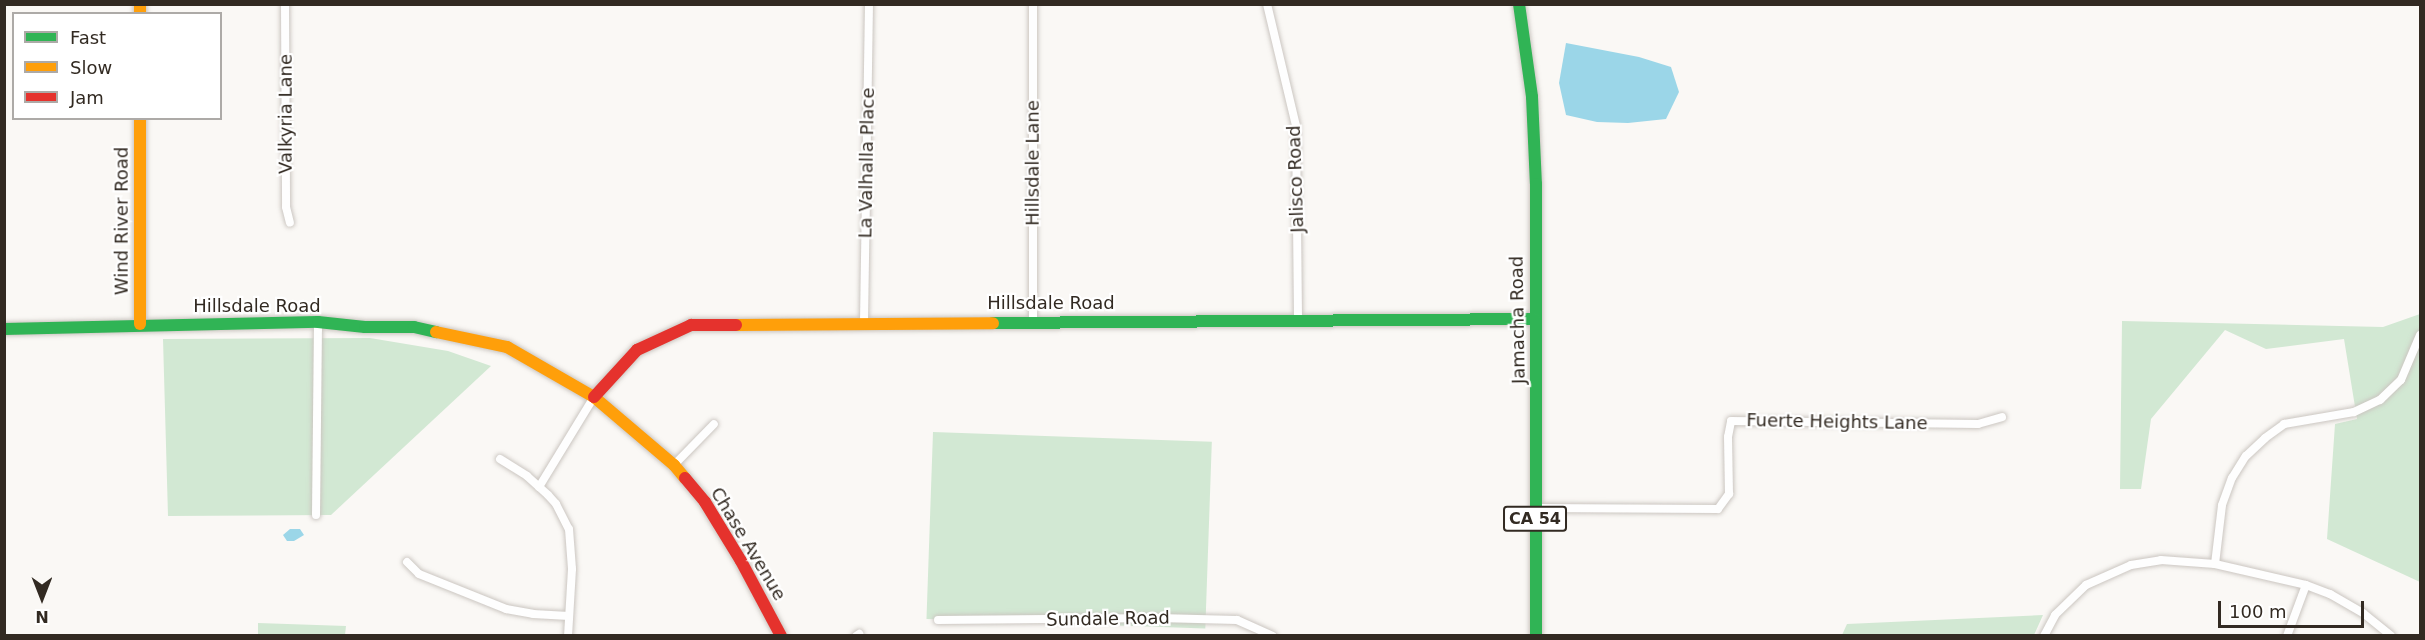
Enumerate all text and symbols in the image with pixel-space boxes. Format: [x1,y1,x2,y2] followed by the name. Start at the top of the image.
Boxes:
[12,12,222,120] legend
[70,27,106,48] text: Fast
[275,54,297,174] street label: Valkyria Lane
[70,57,112,78] text: Slow
[70,87,104,108] text: Jam
[855,87,879,239] street label: La Valhalla Place
[1022,100,1044,226] street label: Hillsdale Lane
[1283,125,1309,233] street label: Jalisco Road
[111,147,133,295] street label: Wind River Road
[1506,256,1530,384] street label: Jamacha Road
[987,292,1115,314] street label: Hillsdale Road
[193,295,321,317] street label: Hillsdale Road
[1746,410,1928,434] street label: Fuerte Heights Lane
[706,484,790,604] street label: Chase Avenue
[1502,506,1568,532] road number: CA 54
[12,568,72,628] north arrow
[2221,589,2366,627] scale bar
[2229,601,2287,622] text: 100 m
[35,607,49,626] text: N
[1046,607,1170,631] street label: Sundale Road

